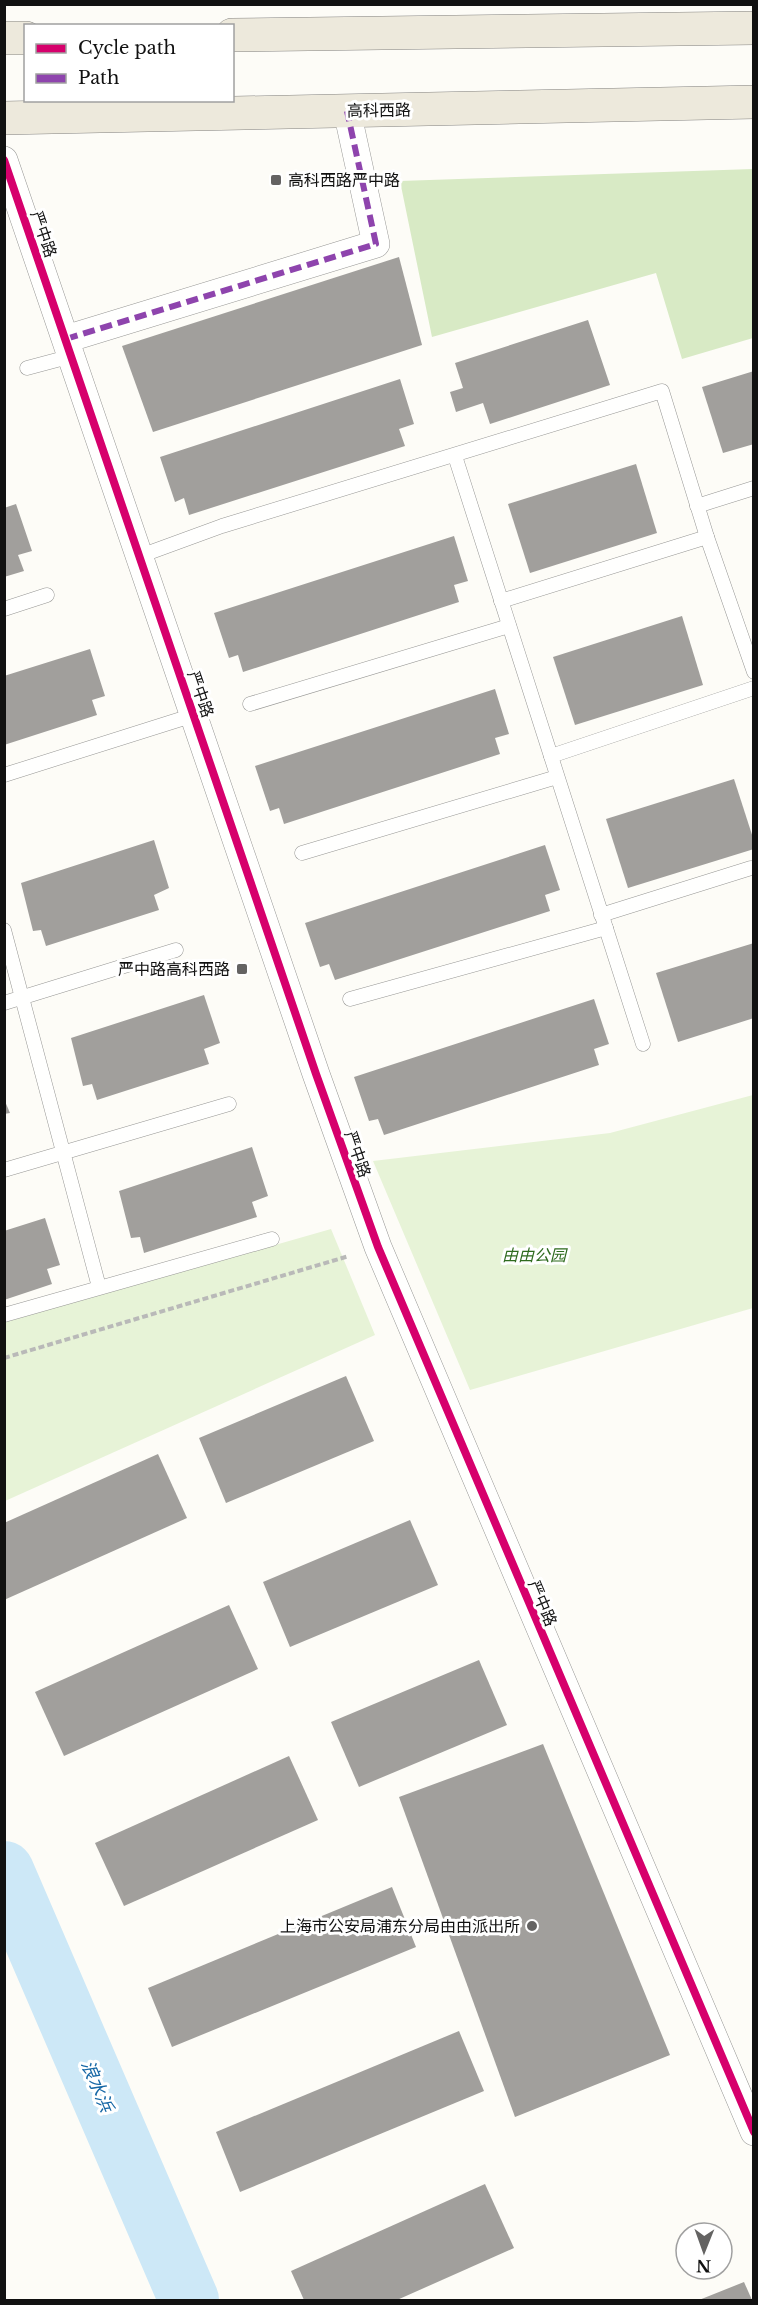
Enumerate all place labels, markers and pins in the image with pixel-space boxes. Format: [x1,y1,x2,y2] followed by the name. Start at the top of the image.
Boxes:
[288,170,400,190] place label: 高科西路严中路
[269,173,283,187] marker: 高科西路严中路
[118,959,230,979] place label: 严中路高科西路
[235,962,249,976] marker: 严中路高科西路
[280,1916,520,1936] place label: 上海市公安局浦东分局由由派出所
[525,1919,539,1933] marker: 上海市公安局浦东分局由由派出所

